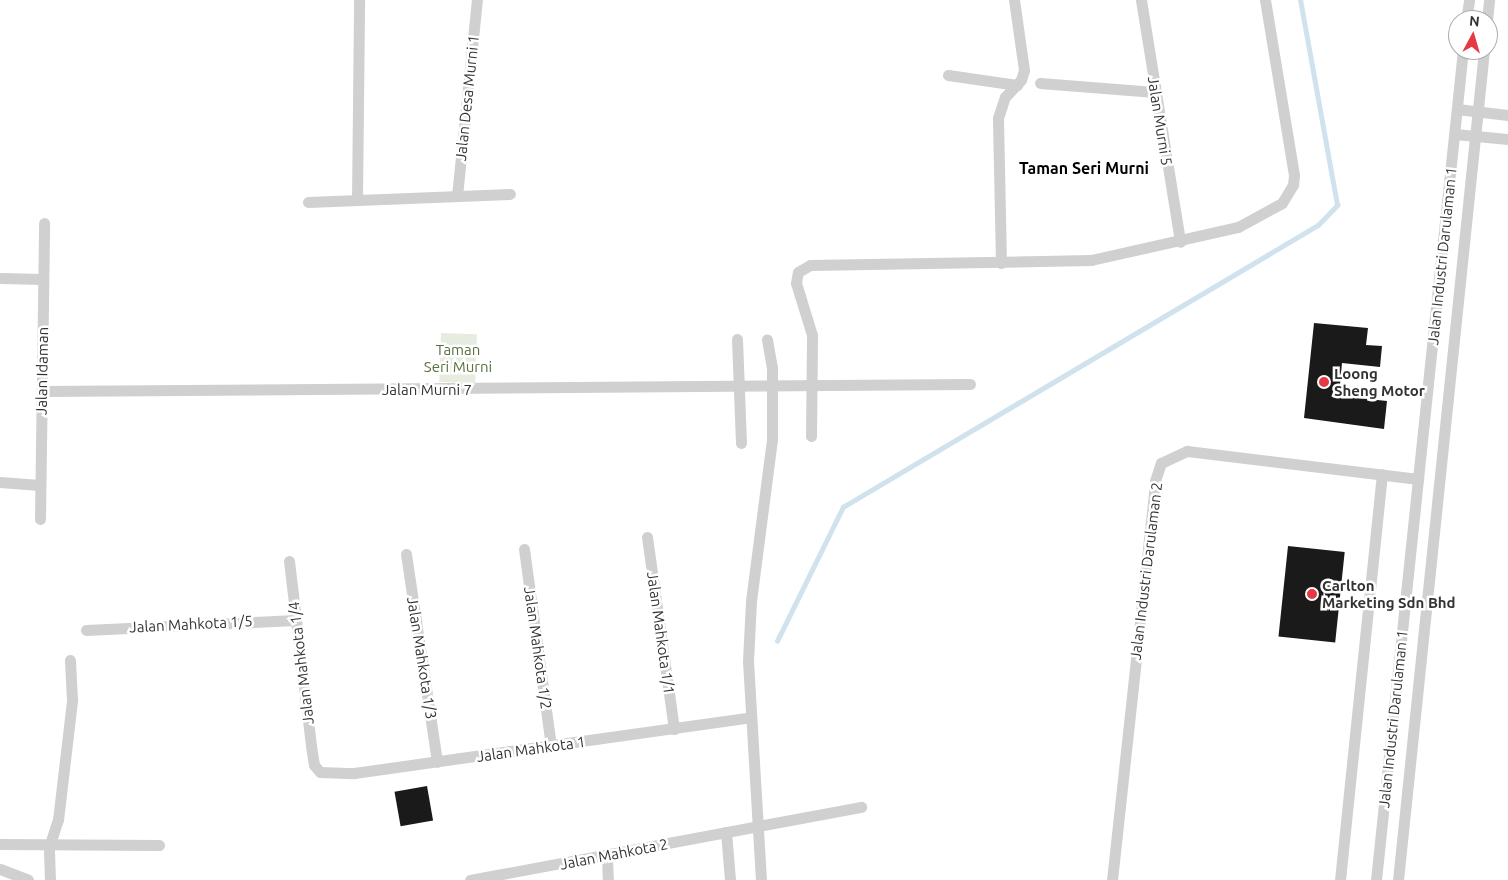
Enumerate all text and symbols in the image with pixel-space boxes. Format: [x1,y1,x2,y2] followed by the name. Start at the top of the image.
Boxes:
[1448,10,1498,60] north arrow
[1468,13,1480,30] text: N
[451,34,483,162] street label: Jalan Desa Murni 1
[1144,75,1176,167] street label: Jalan Murni 5
[1019,158,1149,178] district label: Taman Seri Murni
[1424,166,1460,346] street label: Jalan Industri Darulaman 1
[32,327,52,415] street label: Jalan Idaman
[424,340,492,375] park label: Taman Seri Murni
[1334,364,1425,399] place label: Loong Sheng Motor
[1318,376,1330,388] marker: Loong Sheng Motor
[382,381,472,399] street label: Jalan Murni 7
[1126,481,1166,661] street label: Jalan Industri Darulaman 2
[643,571,679,695] street label: Jalan Mahkota 1/1
[1322,576,1456,611] place label: Carlton Marketing Sdn Bhd
[520,586,556,710] street label: Jalan Mahkota 1/2
[1306,588,1318,600] marker: Carlton Marketing Sdn Bhd
[403,596,441,720] street label: Jalan Mahkota 1/3
[285,601,317,725] street label: Jalan Mahkota 1/4
[129,612,253,636] street label: Jalan Mahkota 1/5
[1375,629,1411,809] street label: Jalan Industri Darulaman 1
[475,732,587,766] street label: Jalan Mahkota 1
[558,835,670,873] street label: Jalan Mahkota 2

